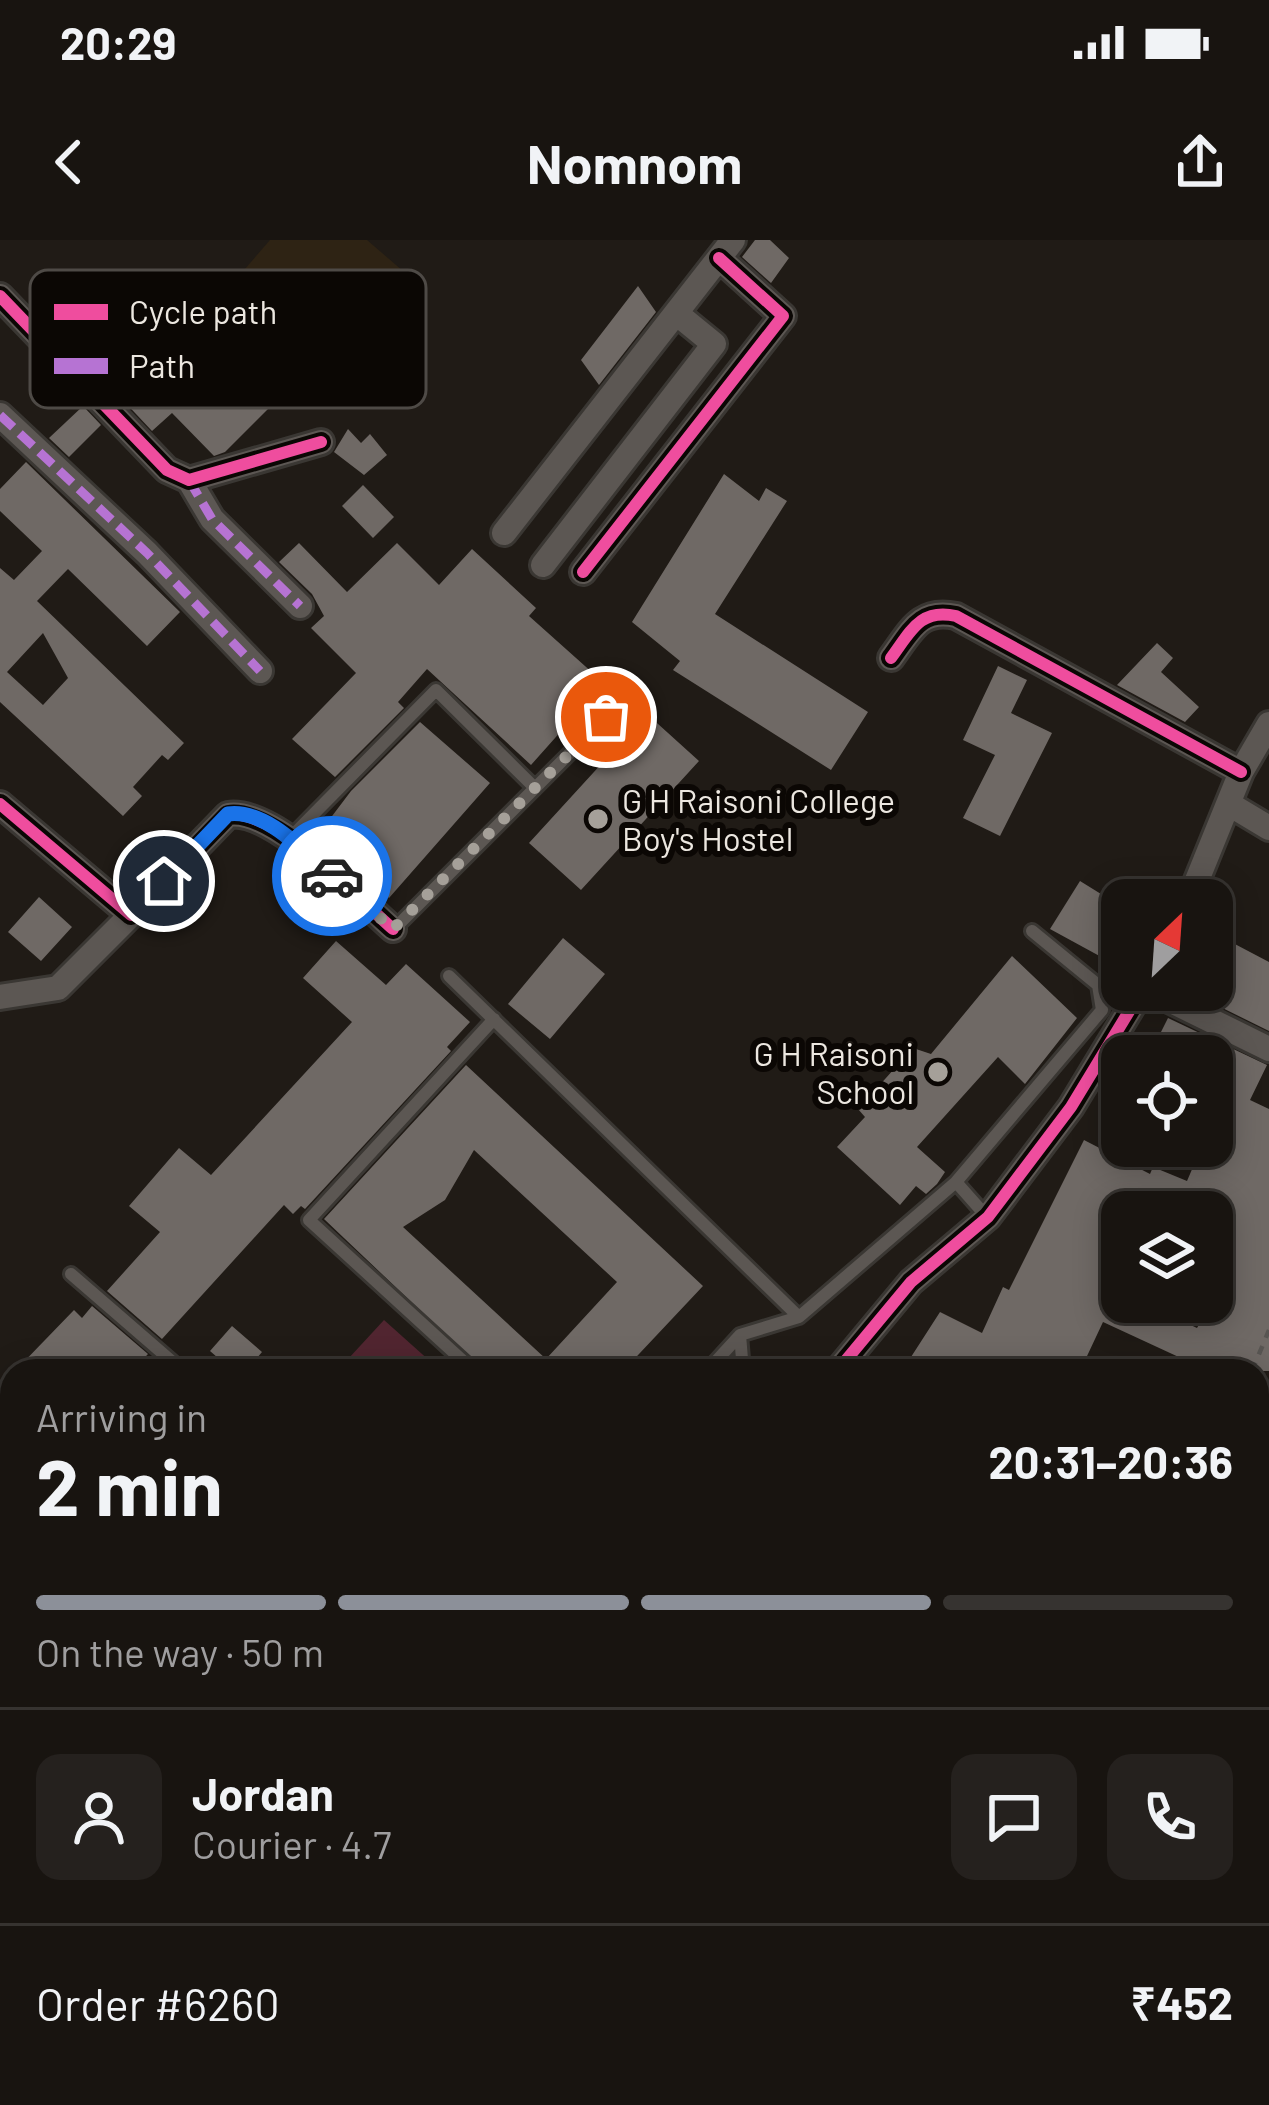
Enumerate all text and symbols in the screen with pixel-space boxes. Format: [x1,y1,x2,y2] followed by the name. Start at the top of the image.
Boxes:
[60,15,176,69] text: 20:29
[36,129,102,195] icon: back
[1167,129,1233,195] icon: share
[527,130,742,195] text: Nomnom
[30,270,426,408] legend
[129,291,277,331] text: Cycle path
[129,345,195,385] text: Path
[555,666,657,768] pin
[573,684,639,750] icon: bag
[622,780,895,858] place label: G H Raisoni College Boy's Hostel
[585,806,611,832] marker: G H Raisoni College Boy's Hostel
[272,816,392,936] courier
[113,830,215,932] pin
[299,843,365,909] icon: car
[131,848,197,914] icon: home
[1101,879,1233,1011] north arrow
[1101,879,1233,1323] map controls
[753,1033,914,1111] place label: G H Raisoni School
[1101,1035,1233,1167] button: locate
[925,1059,951,1085] marker: G H Raisoni School
[1101,1191,1233,1323] button: layers
[36,1393,207,1440] text: Arriving in
[989,1434,1233,1488] text: 20:31–20:36
[36,1438,223,1532] text: 2 min
[36,1628,324,1675] text: On the way · 50 m
[36,1754,162,1880] button: person
[951,1754,1077,1880] button: chat
[1107,1754,1233,1880] button: phone
[192,1766,334,1820] text: Jordan
[192,1820,392,1867] text: Courier · 4.7
[1131,1975,1233,2029] text: ₹452
[36,1976,280,2030] text: Order #6260

